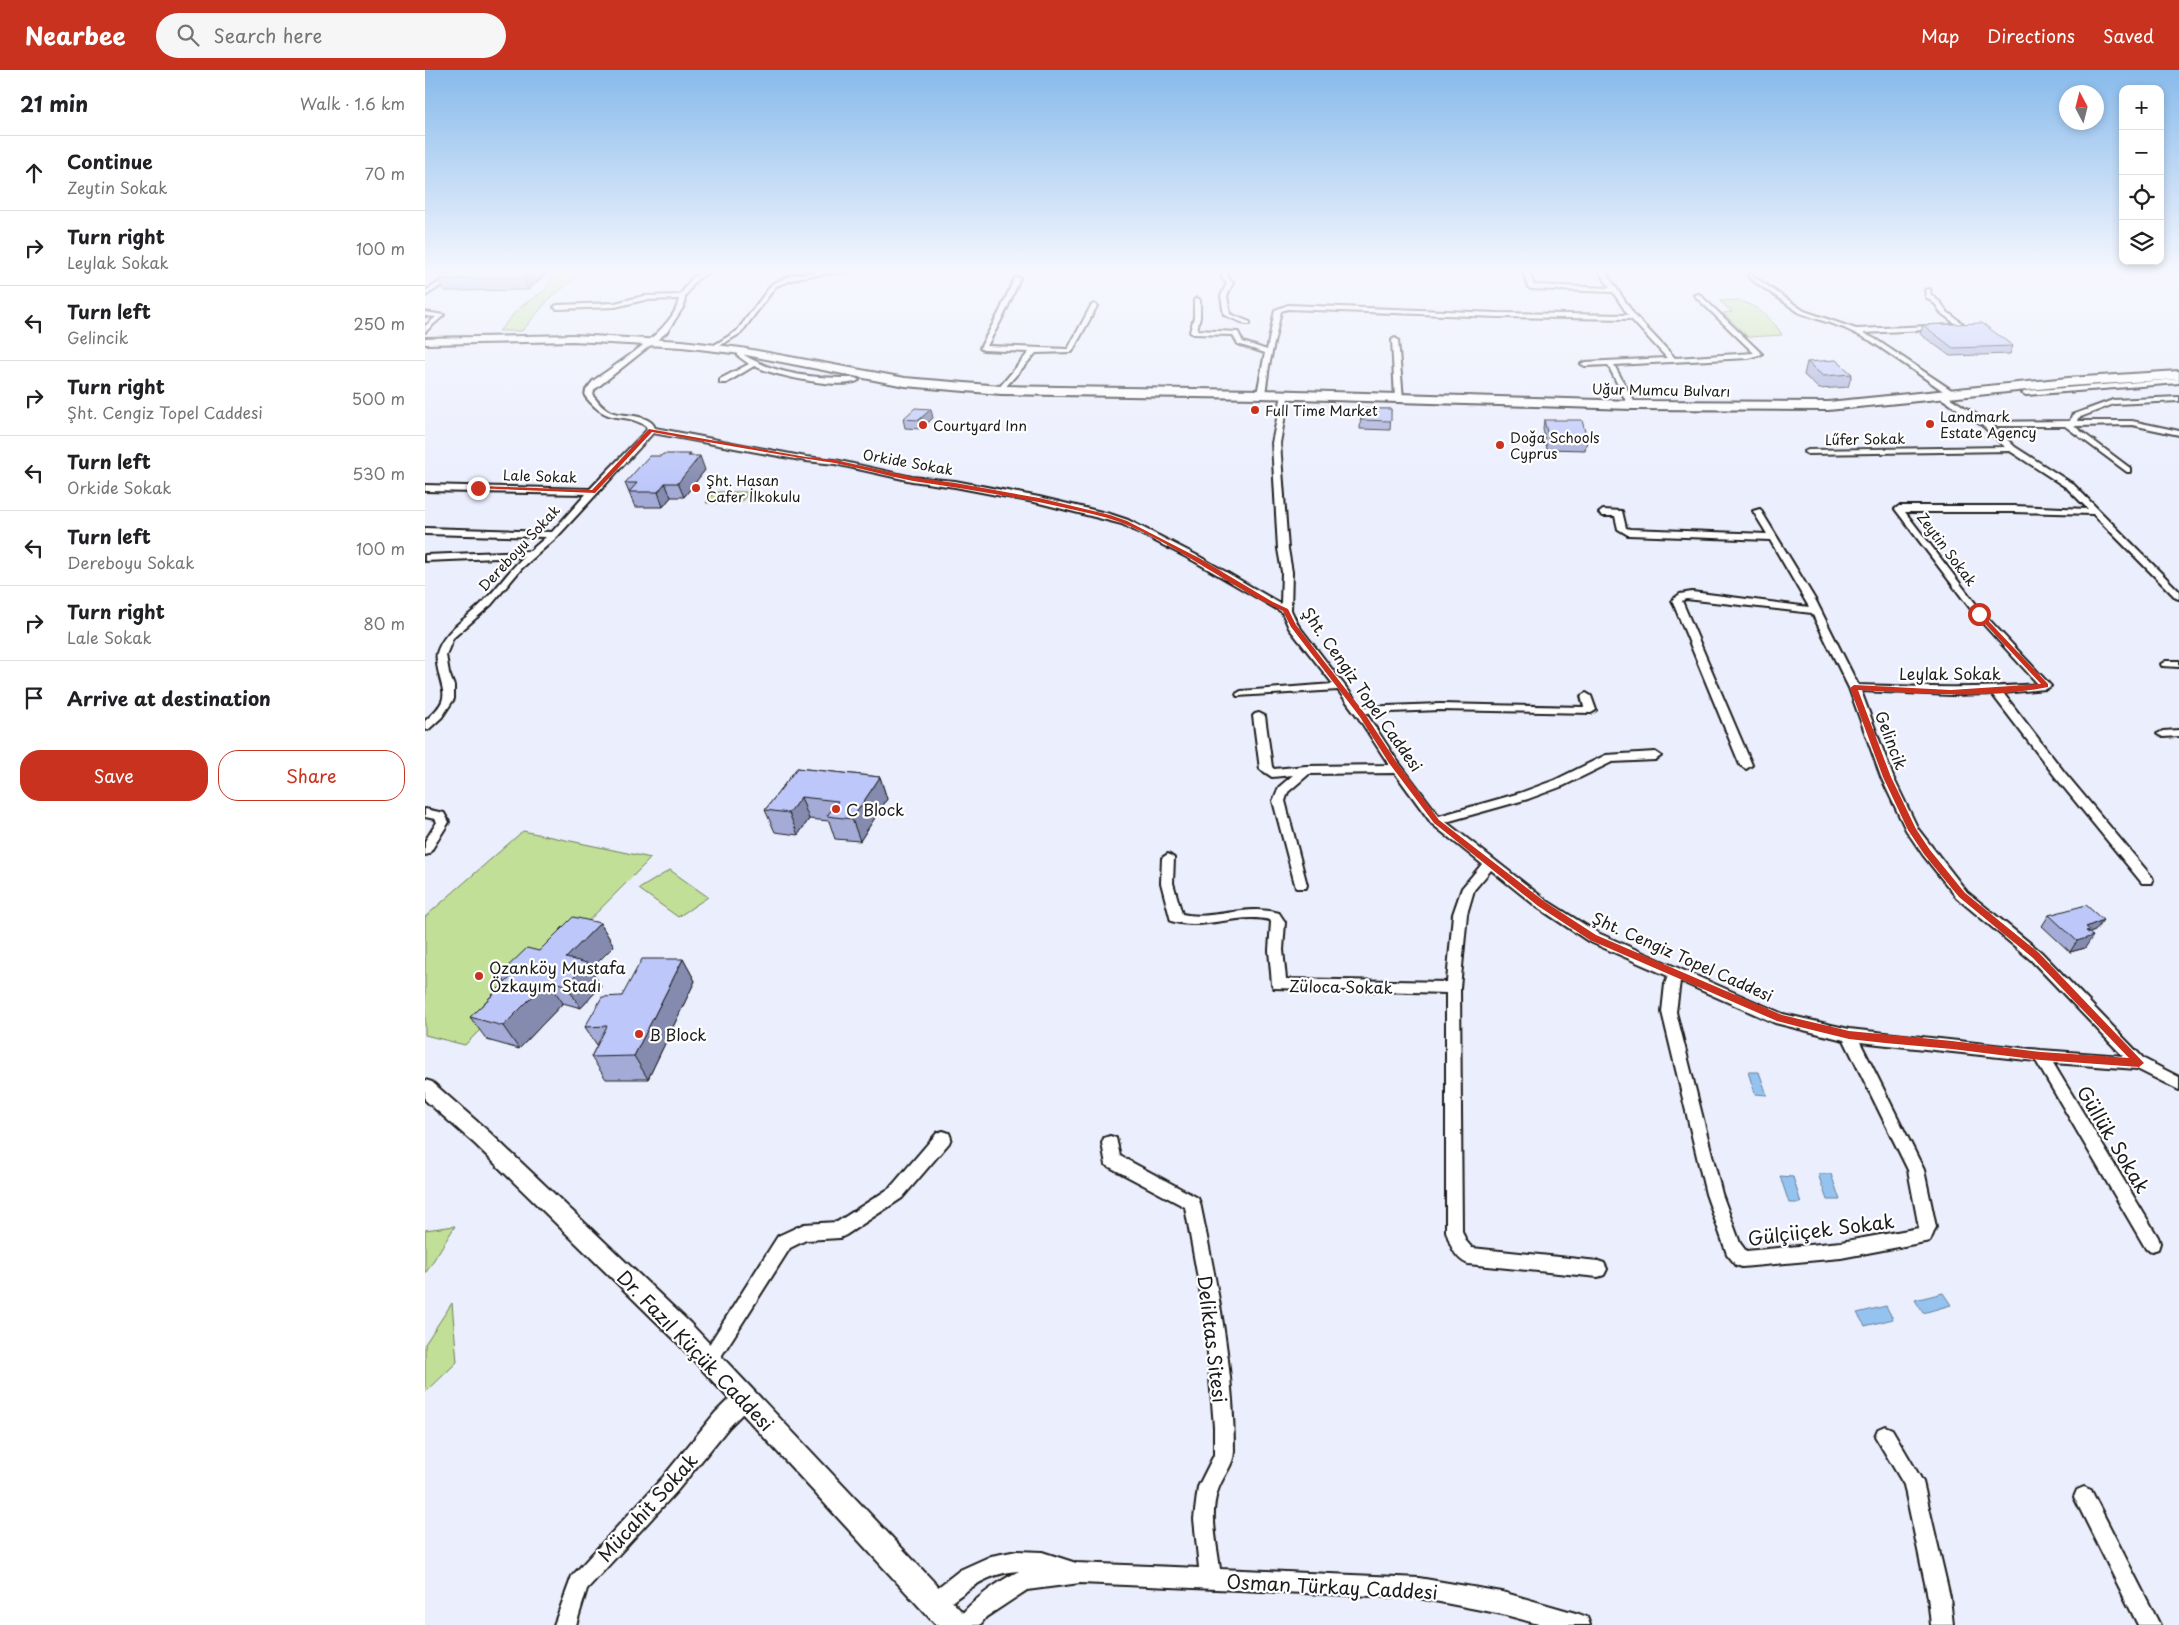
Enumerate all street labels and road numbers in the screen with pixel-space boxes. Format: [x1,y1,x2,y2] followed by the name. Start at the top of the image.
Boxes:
[1592,378,1730,402] street label: Uğur Mumcu Bulvarı
[1825,428,1905,450] street label: Lűfer Sokak
[861,444,955,480] street label: Orkide Sokak
[503,464,577,488] street label: Lale Sokak
[473,500,565,596] street label: Dereboyu Sokak
[1912,508,1982,590] street label: Zeytin Sokak
[1297,602,1429,776] street label: Şht. Cengiz Topel Caddesi
[1899,661,2001,685] street label: Leylak Sokak
[1870,707,1914,773] street label: Gelincik
[1589,905,1777,1007] street label: Şht. Cengiz Topel Caddesi
[1289,973,1393,999] street label: Züloca Sokak
[2071,1080,2157,1198] street label: Güllük Sokak
[1746,1206,1896,1252] street label: Gülçiiçek Sokak
[611,1263,781,1437] street label: Dr. Fazıl Küçük Caddesi
[1191,1274,1235,1404] street label: Deliktas Sitesi
[590,1446,704,1568] street label: Mücahit Sokak
[1226,1566,1438,1606] street label: Osman Türkay Caddesi

